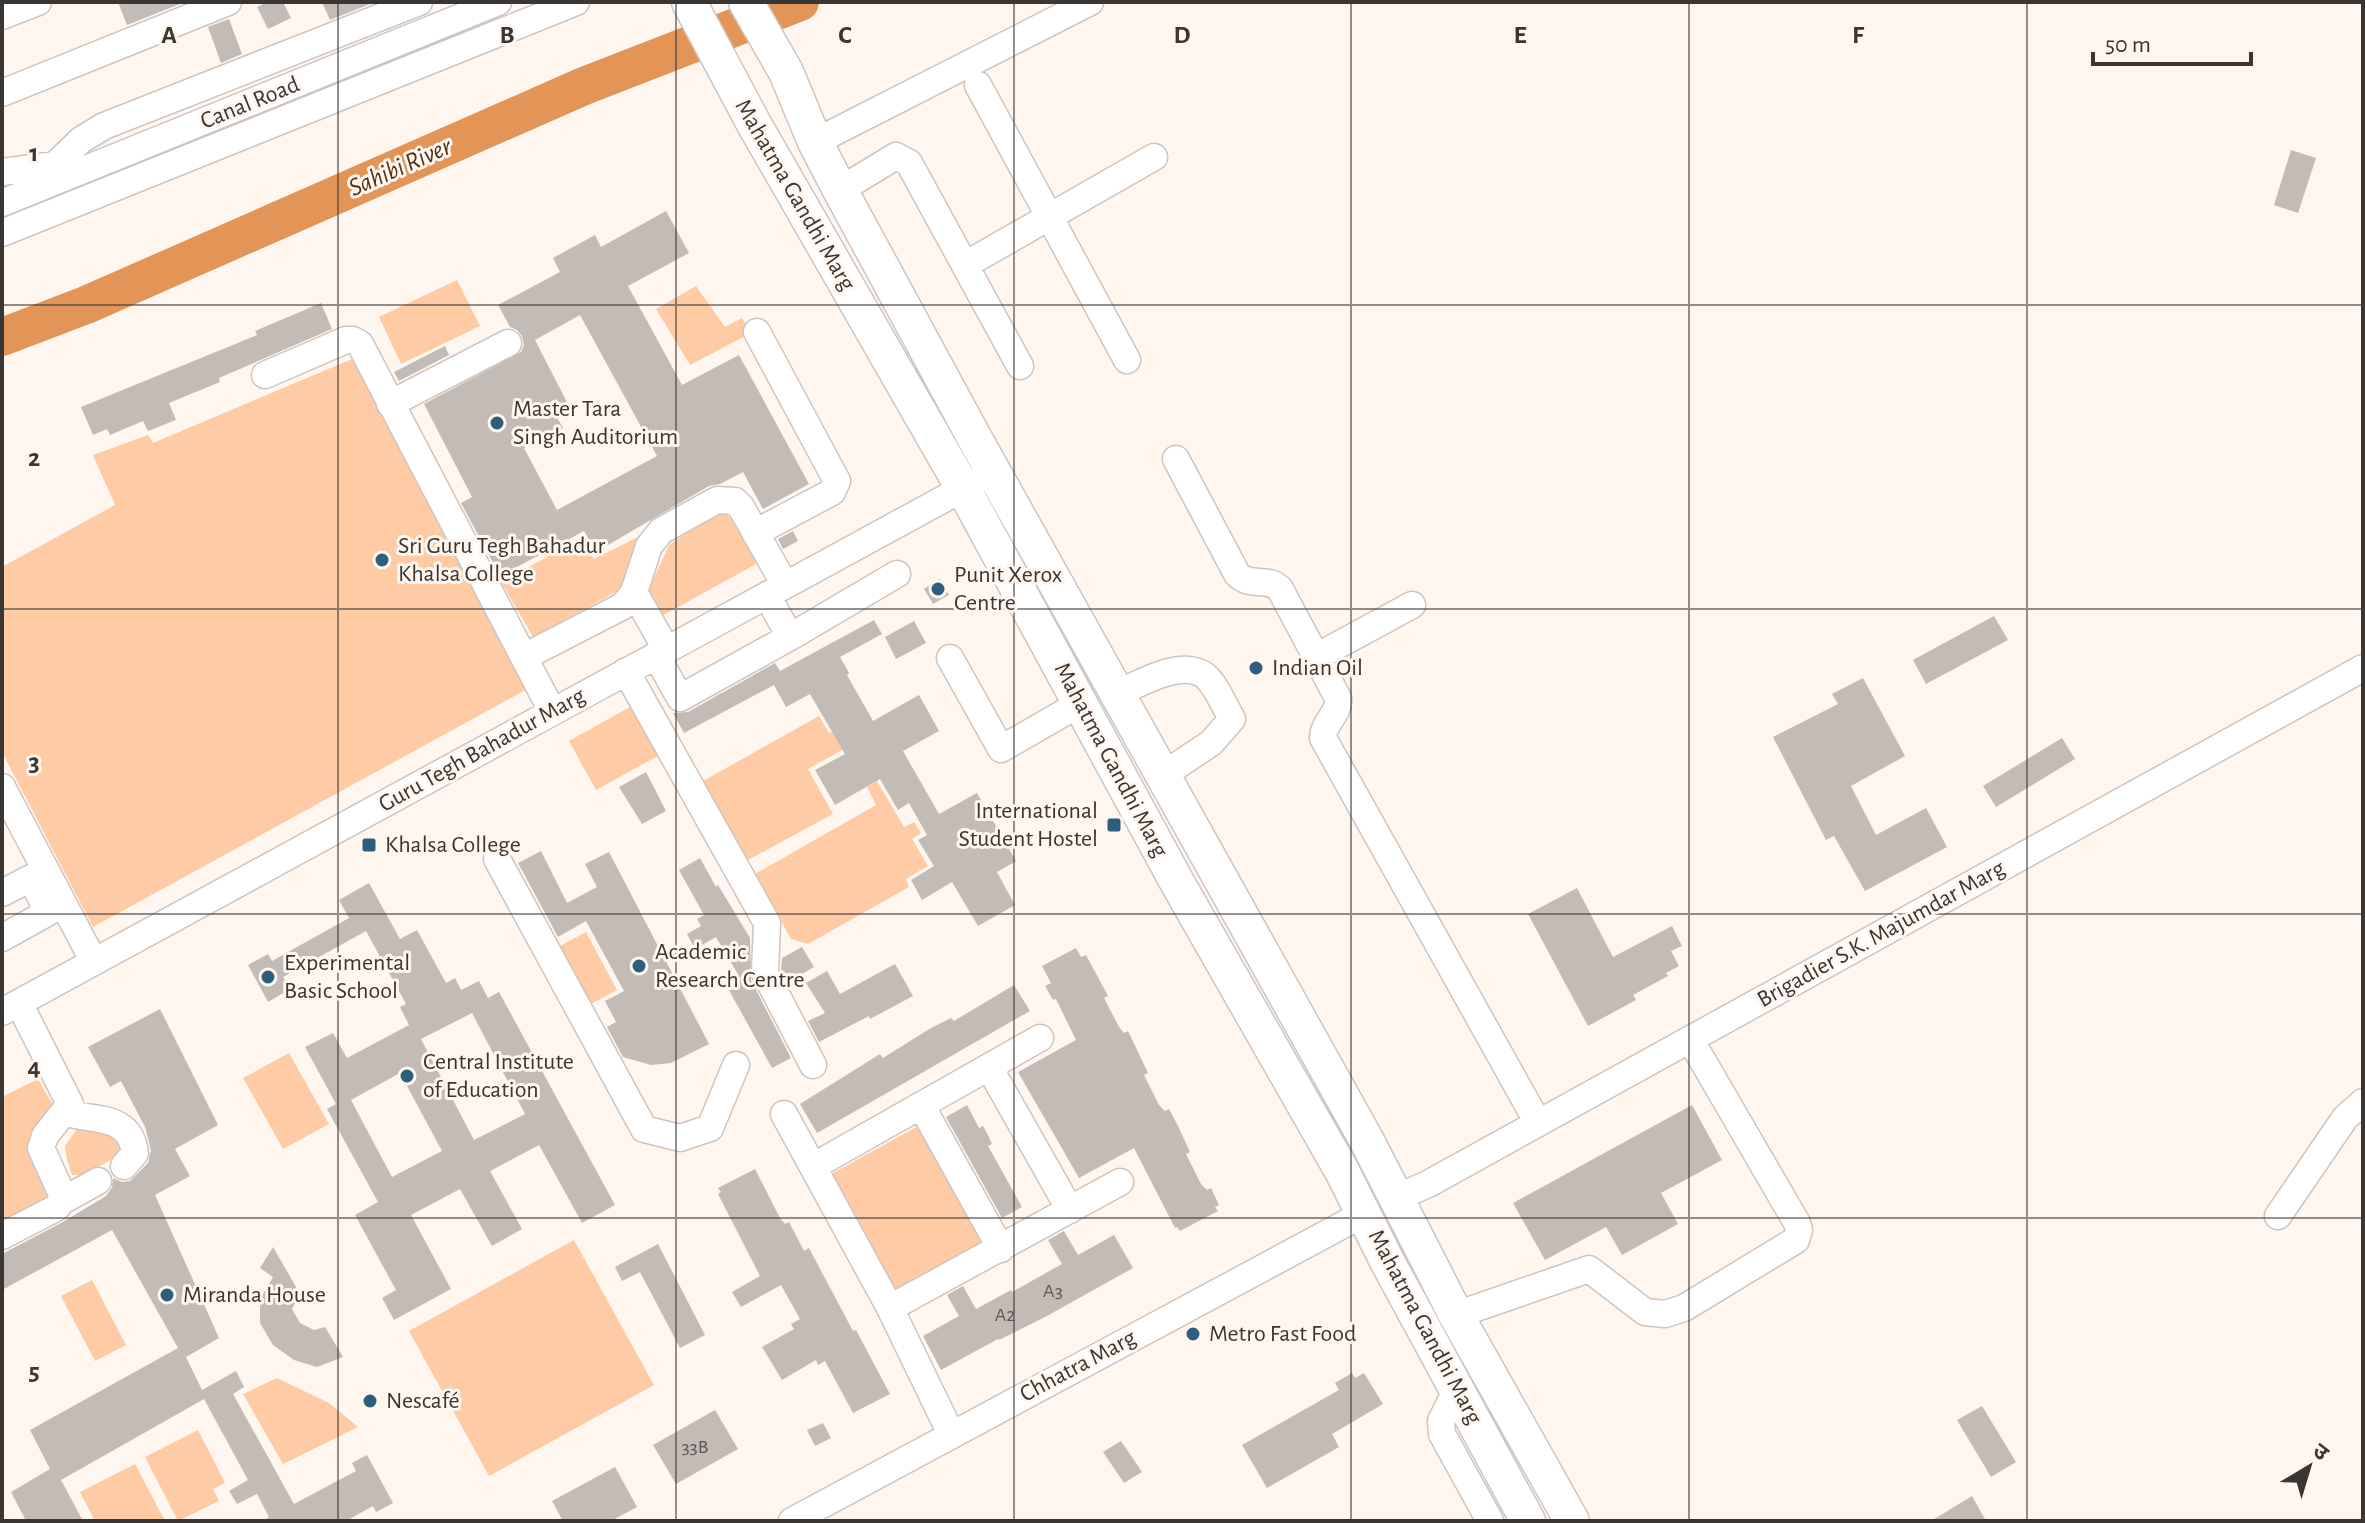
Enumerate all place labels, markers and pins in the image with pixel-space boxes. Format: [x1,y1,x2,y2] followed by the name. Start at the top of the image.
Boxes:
[513,397,678,449] place label: Master Tara Singh Auditorium
[488,414,506,432] marker: Master Tara Singh Auditorium
[398,534,606,586] place label: Sri Guru Tegh Bahadur Khalsa College
[373,551,391,569] marker: Sri Guru Tegh Bahadur Khalsa College
[954,563,1063,615] place label: Punit Xerox Centre
[929,580,947,598] marker: Punit Xerox Centre
[1272,656,1363,680] place label: Indian Oil
[1247,659,1265,677] marker: Indian Oil
[958,799,1098,851] place label: International Student Hostel
[1105,816,1123,834] marker: International Student Hostel
[385,833,521,857] place label: Khalsa College
[360,836,378,854] marker: Khalsa College
[655,940,805,992] place label: Academic Research Centre
[284,951,410,1003] place label: Experimental Basic School
[630,957,648,975] marker: Academic Research Centre
[259,968,277,986] marker: Experimental Basic School
[423,1050,574,1102] place label: Central Institute of Education
[398,1067,416,1085] marker: Central Institute of Education
[183,1283,326,1307] place label: Miranda House
[158,1286,176,1304] marker: Miranda House
[1209,1322,1357,1346] place label: Metro Fast Food
[1184,1325,1202,1343] marker: Metro Fast Food
[386,1389,460,1413] place label: Nescafé
[361,1392,379,1410] marker: Nescafé

